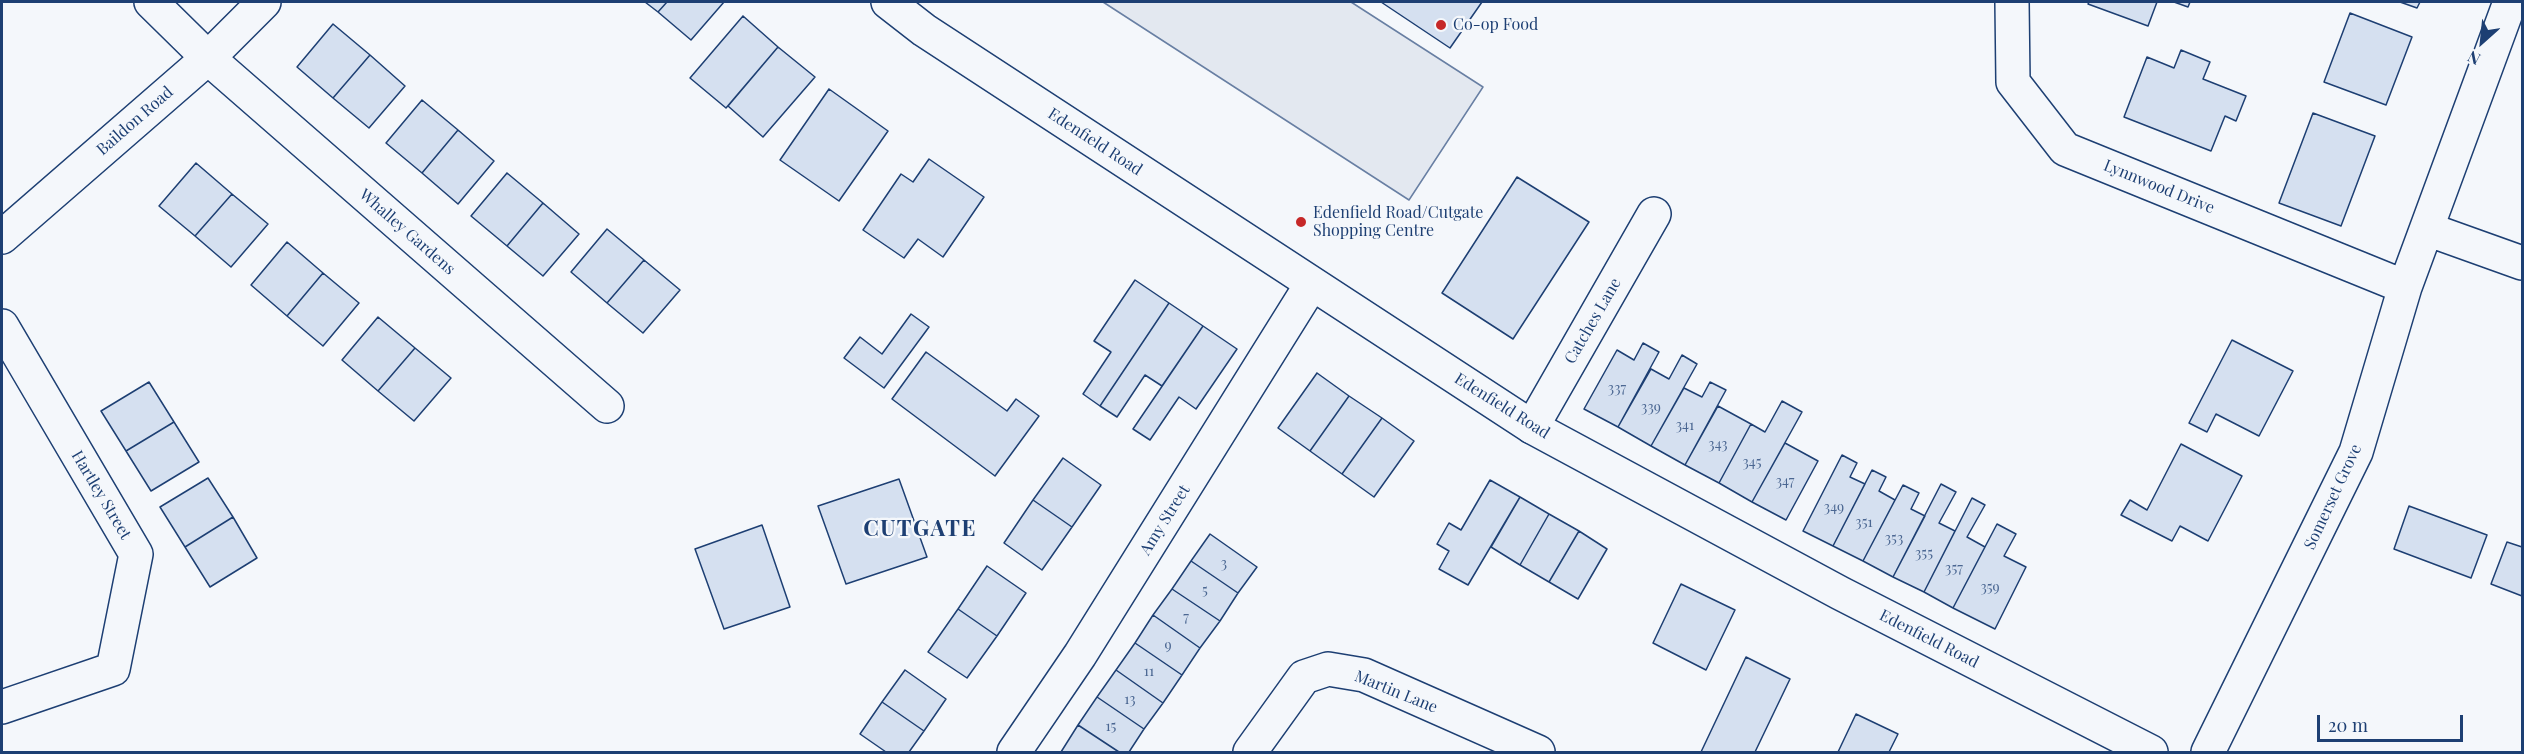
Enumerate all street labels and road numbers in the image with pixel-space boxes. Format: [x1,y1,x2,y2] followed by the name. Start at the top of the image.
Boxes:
[93,83,177,159] street label: Baildon Road
[1044,104,1146,180] street label: Edenfield Road
[2101,156,2217,218] street label: Lynnwood Drive
[355,185,459,279] street label: Whalley Gardens
[1561,275,1625,367] street label: Catches Lane
[1451,369,1553,443] street label: Edenfield Road
[2300,441,2366,553] street label: Somerset Grove
[67,447,135,543] street label: Hartley Street
[1136,481,1194,559] street label: Amy Street
[1876,606,1982,672] street label: Edenfield Road
[1352,667,1440,717] street label: Martin Lane

